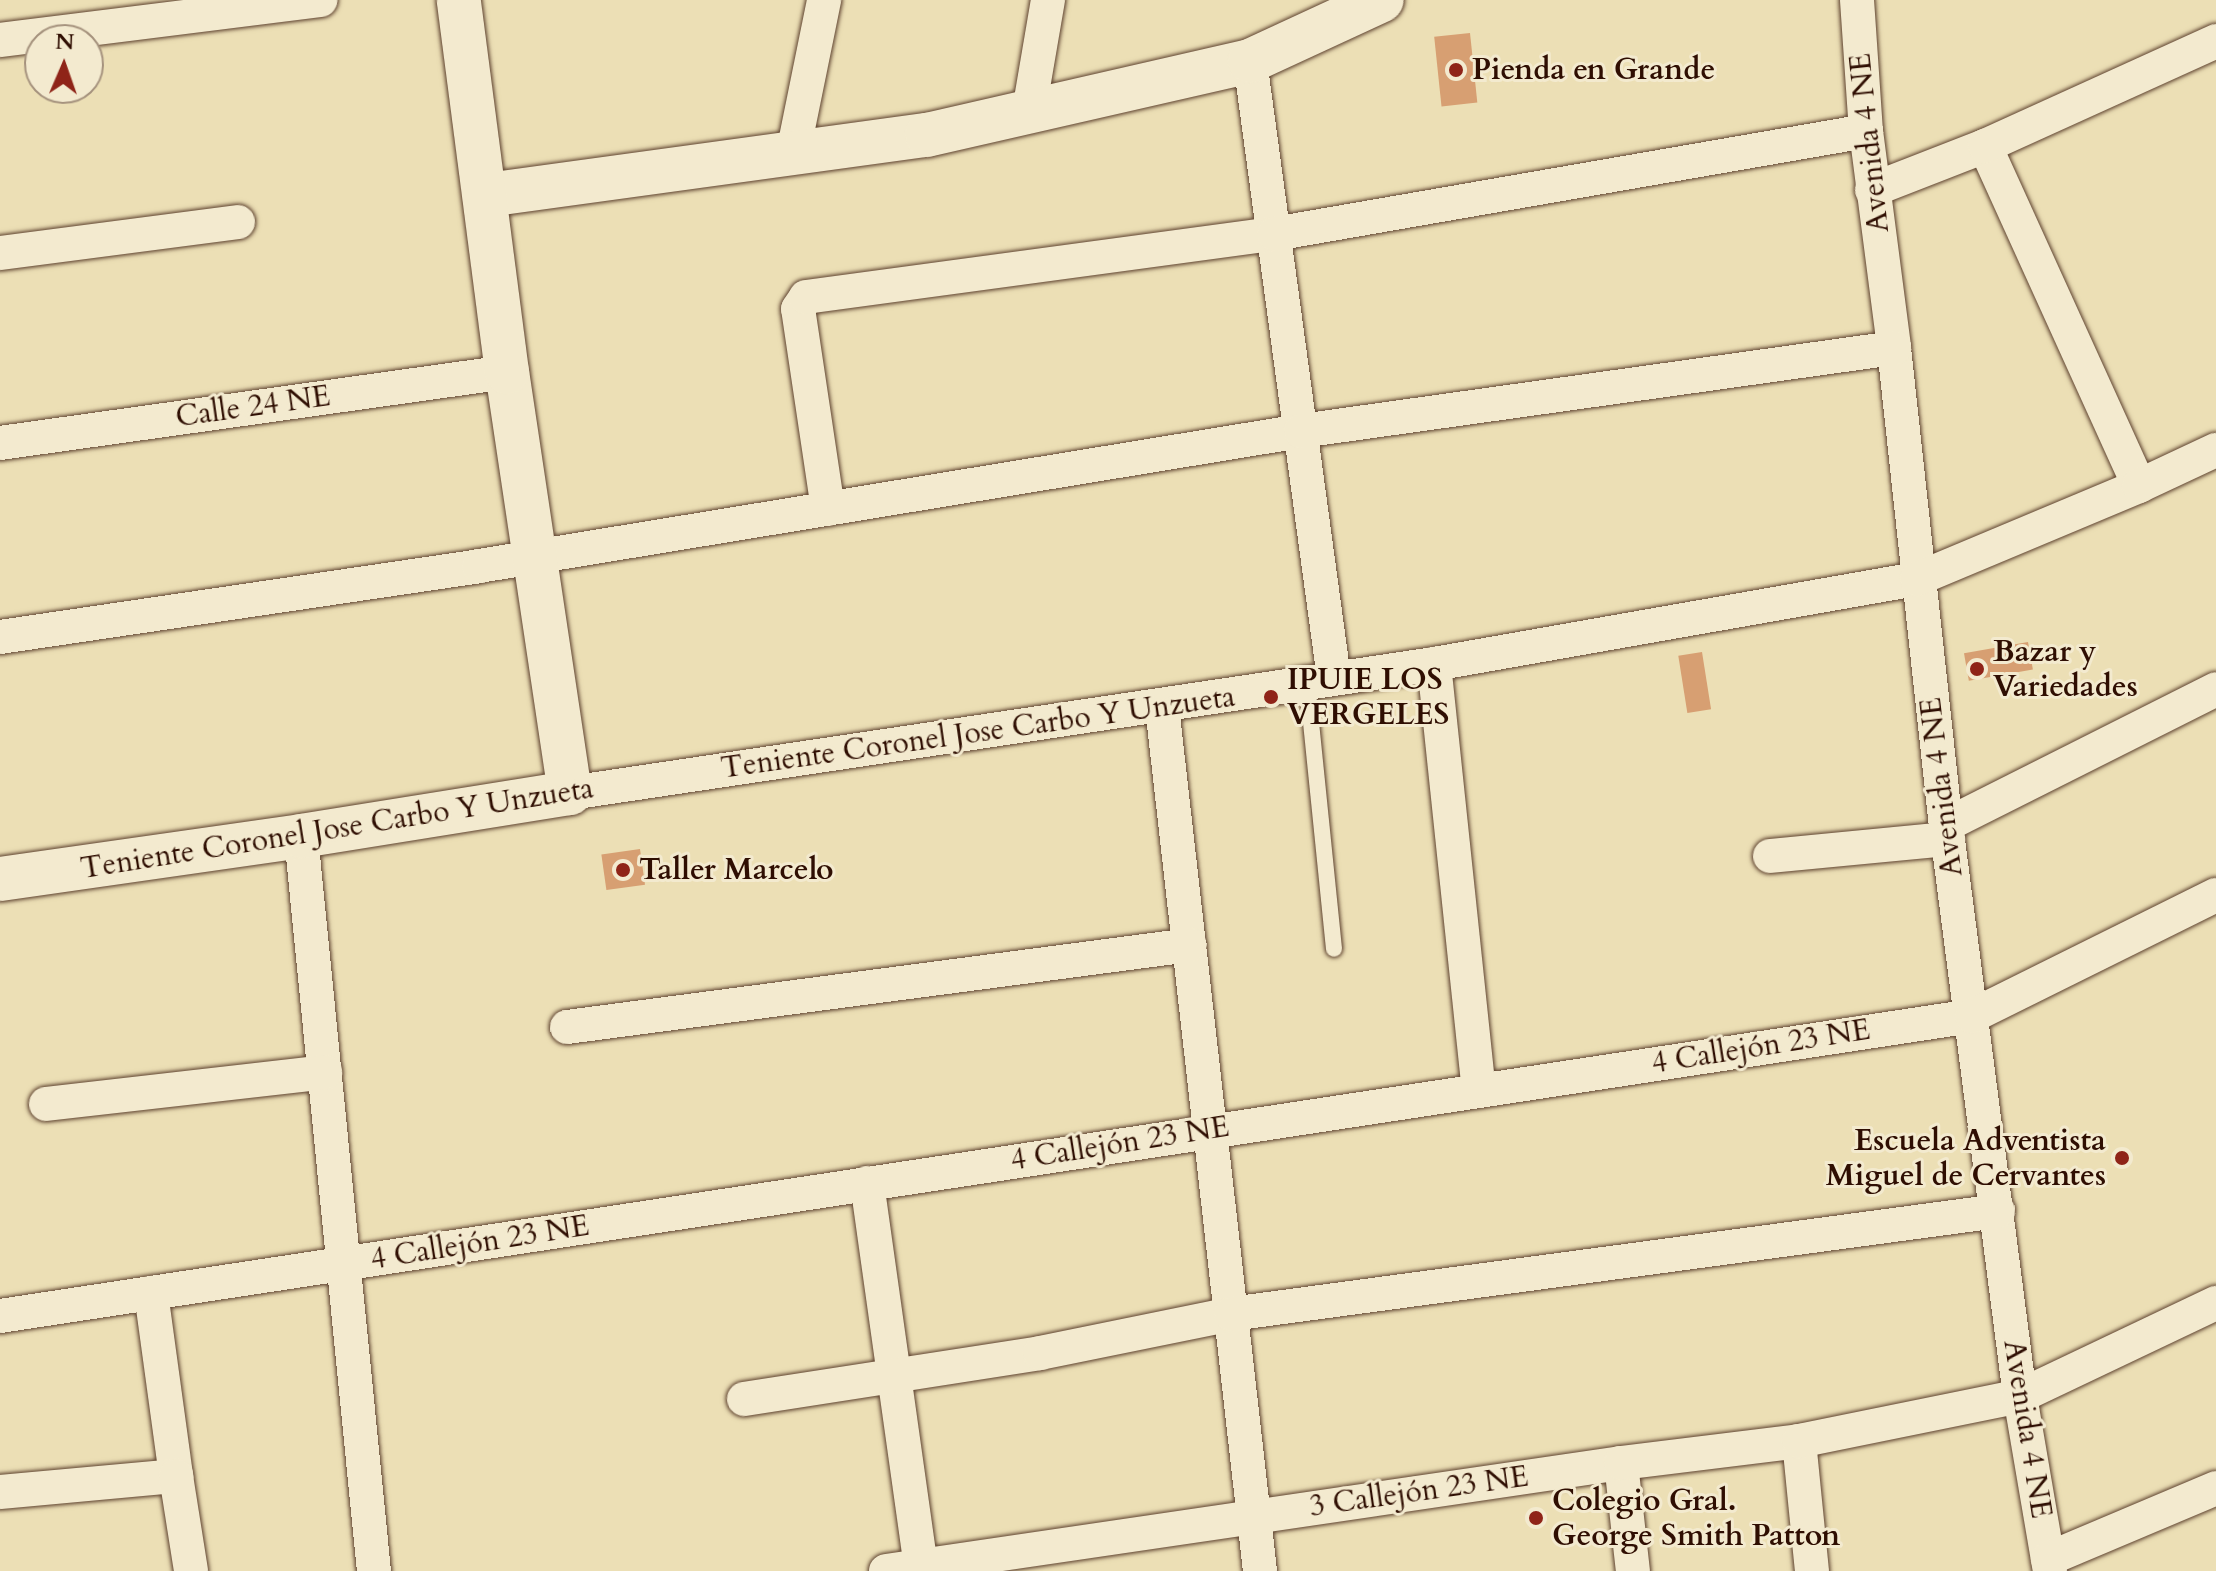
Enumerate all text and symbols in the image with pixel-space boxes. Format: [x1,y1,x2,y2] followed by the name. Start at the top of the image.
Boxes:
[24,24,104,104] north arrow
[55,27,75,57] text: N
[1472,52,1715,88] place label: Pienda en Grande
[1843,52,1897,234] street label: Avenida 4 NE
[1447,61,1465,79] marker: Pienda en Grande
[173,378,333,436] street label: Calle 24 NE
[1993,634,2138,704] place label: Bazar y Variedades
[1968,660,1986,678] marker: Bazar y Variedades
[1287,662,1449,732] place label: IPUIE LOS VERGELES
[719,679,1237,787] street label: Teniente Coronel Jose Carbo Y Unzueta
[1262,688,1280,706] marker: IPUIE LOS VERGELES
[1913,695,1971,879] street label: Avenida 4 NE
[78,771,596,887] street label: Teniente Coronel Jose Carbo Y Unzueta
[639,852,834,888] place label: Taller Marcelo
[614,861,632,879] marker: Taller Marcelo
[1649,1012,1873,1082] street label: 4 Callejón 23 NE
[1008,1109,1232,1179] street label: 4 Callejón 23 NE
[1826,1123,2106,1194] place label: Escuela Adventista Miguel de Cervantes
[2113,1149,2131,1167] marker: Escuela Adventista Miguel de Cervantes
[368,1208,592,1278] street label: 4 Callejón 23 NE
[1995,1337,2059,1521] street label: Avenida 4 NE
[1307,1459,1531,1525] street label: 3 Callejón 23 NE
[1552,1483,1840,1554] place label: Colegio Gral. George Smith Patton
[1527,1509,1545,1527] marker: Colegio Gral. George Smith Patton

